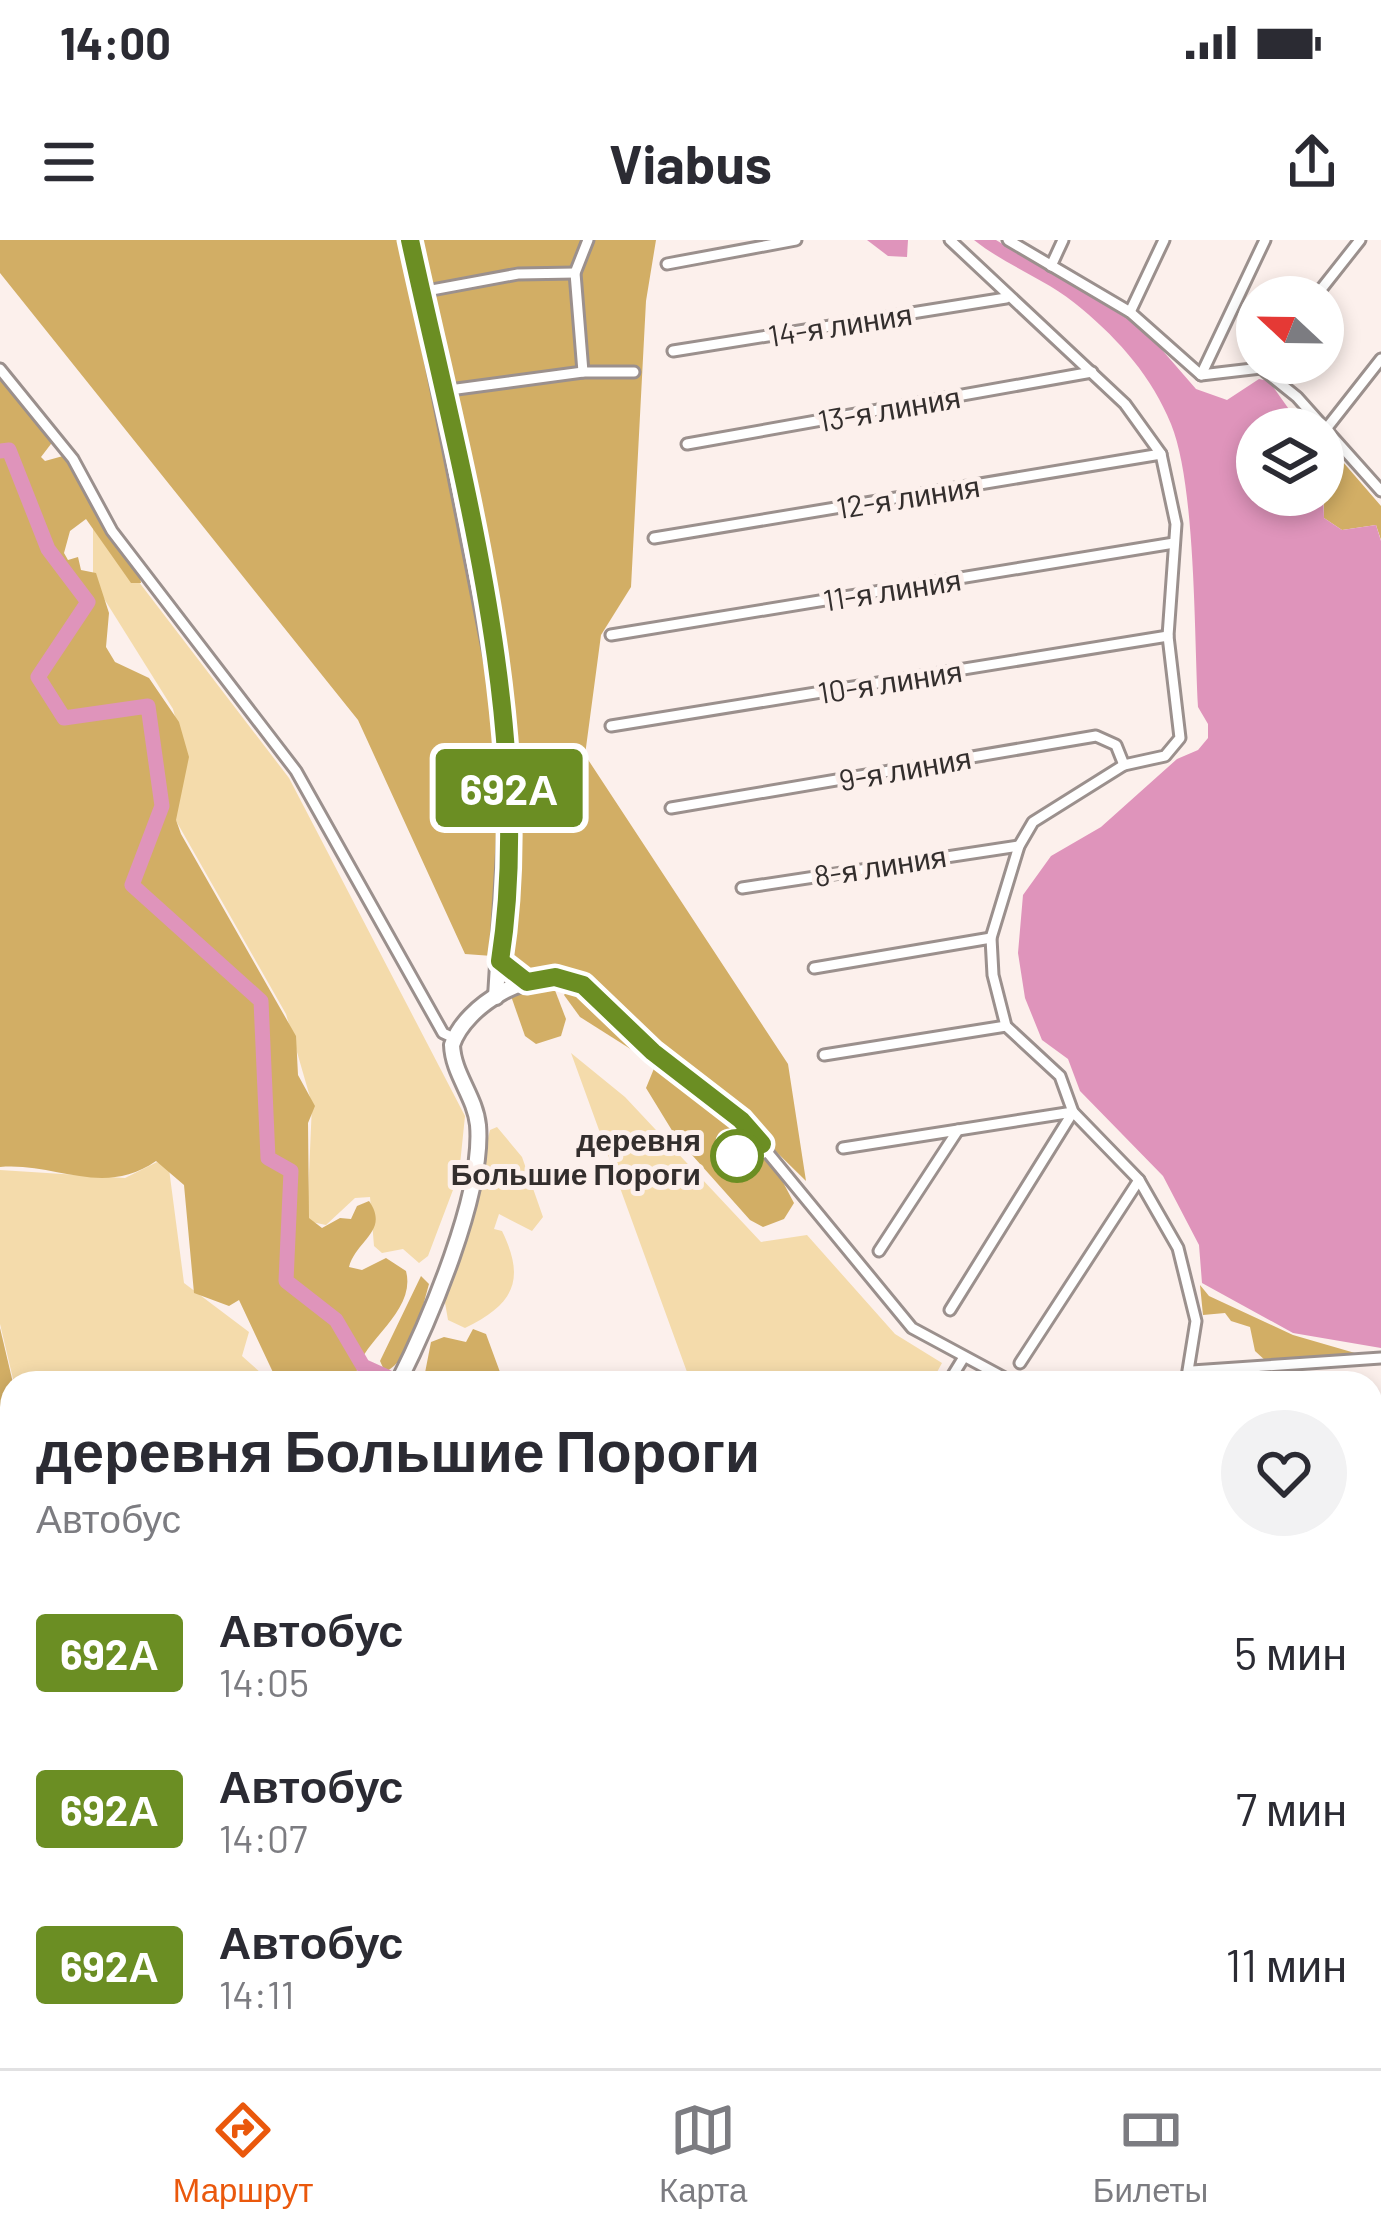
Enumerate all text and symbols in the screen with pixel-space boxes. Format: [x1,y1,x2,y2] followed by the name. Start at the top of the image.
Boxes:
[60,15,171,69] text: 14:00
[36,129,102,195] icon: menu
[1279,129,1345,195] icon: share
[609,130,772,195] text: Viabus
[1236,276,1344,384] north arrow
[1236,276,1344,516] map controls
[766,295,914,353] street label: 14-я линия
[815,378,963,438] street label: 13-я линия
[1236,408,1344,516] button: layers
[834,467,982,525] street label: 12-я линия
[821,560,963,618] street label: 11-я линия
[815,652,965,710] street label: 10-я линия
[836,739,974,797] street label: 9-я линия
[425,749,593,827] line badge: 692А
[460,763,558,813] text: 692А
[811,837,949,893] street label: 8-я линия
[451,1121,701,1191] place label: деревня Большие Пороги
[712,1131,762,1181] marker: деревня Большие Пороги
[1221,1410,1347,1536] button: heart
[36,1415,760,1483] text: деревня Большие Пороги
[36,1494,181,1541] text: Автобус
[219,1602,403,1656] text: Автобус
[1234,1625,1347,1679] text: 5 мин
[60,1628,159,1678] text: 692А
[219,1658,309,1705] text: 14:05
[219,1758,403,1812] text: Автобус
[1236,1781,1347,1835] text: 7 мин
[60,1784,159,1834] text: 692А
[219,1814,308,1861] text: 14:07
[219,1914,403,1968] text: Автобус
[1225,1937,1347,1991] text: 11 мин
[60,1940,159,1990] text: 692А
[219,1970,295,2017] text: 14:11
[173,2097,313,2210] tab: Маршрут
[659,2097,747,2210] tab: Карта
[1093,2097,1208,2210] tab: Билеты

